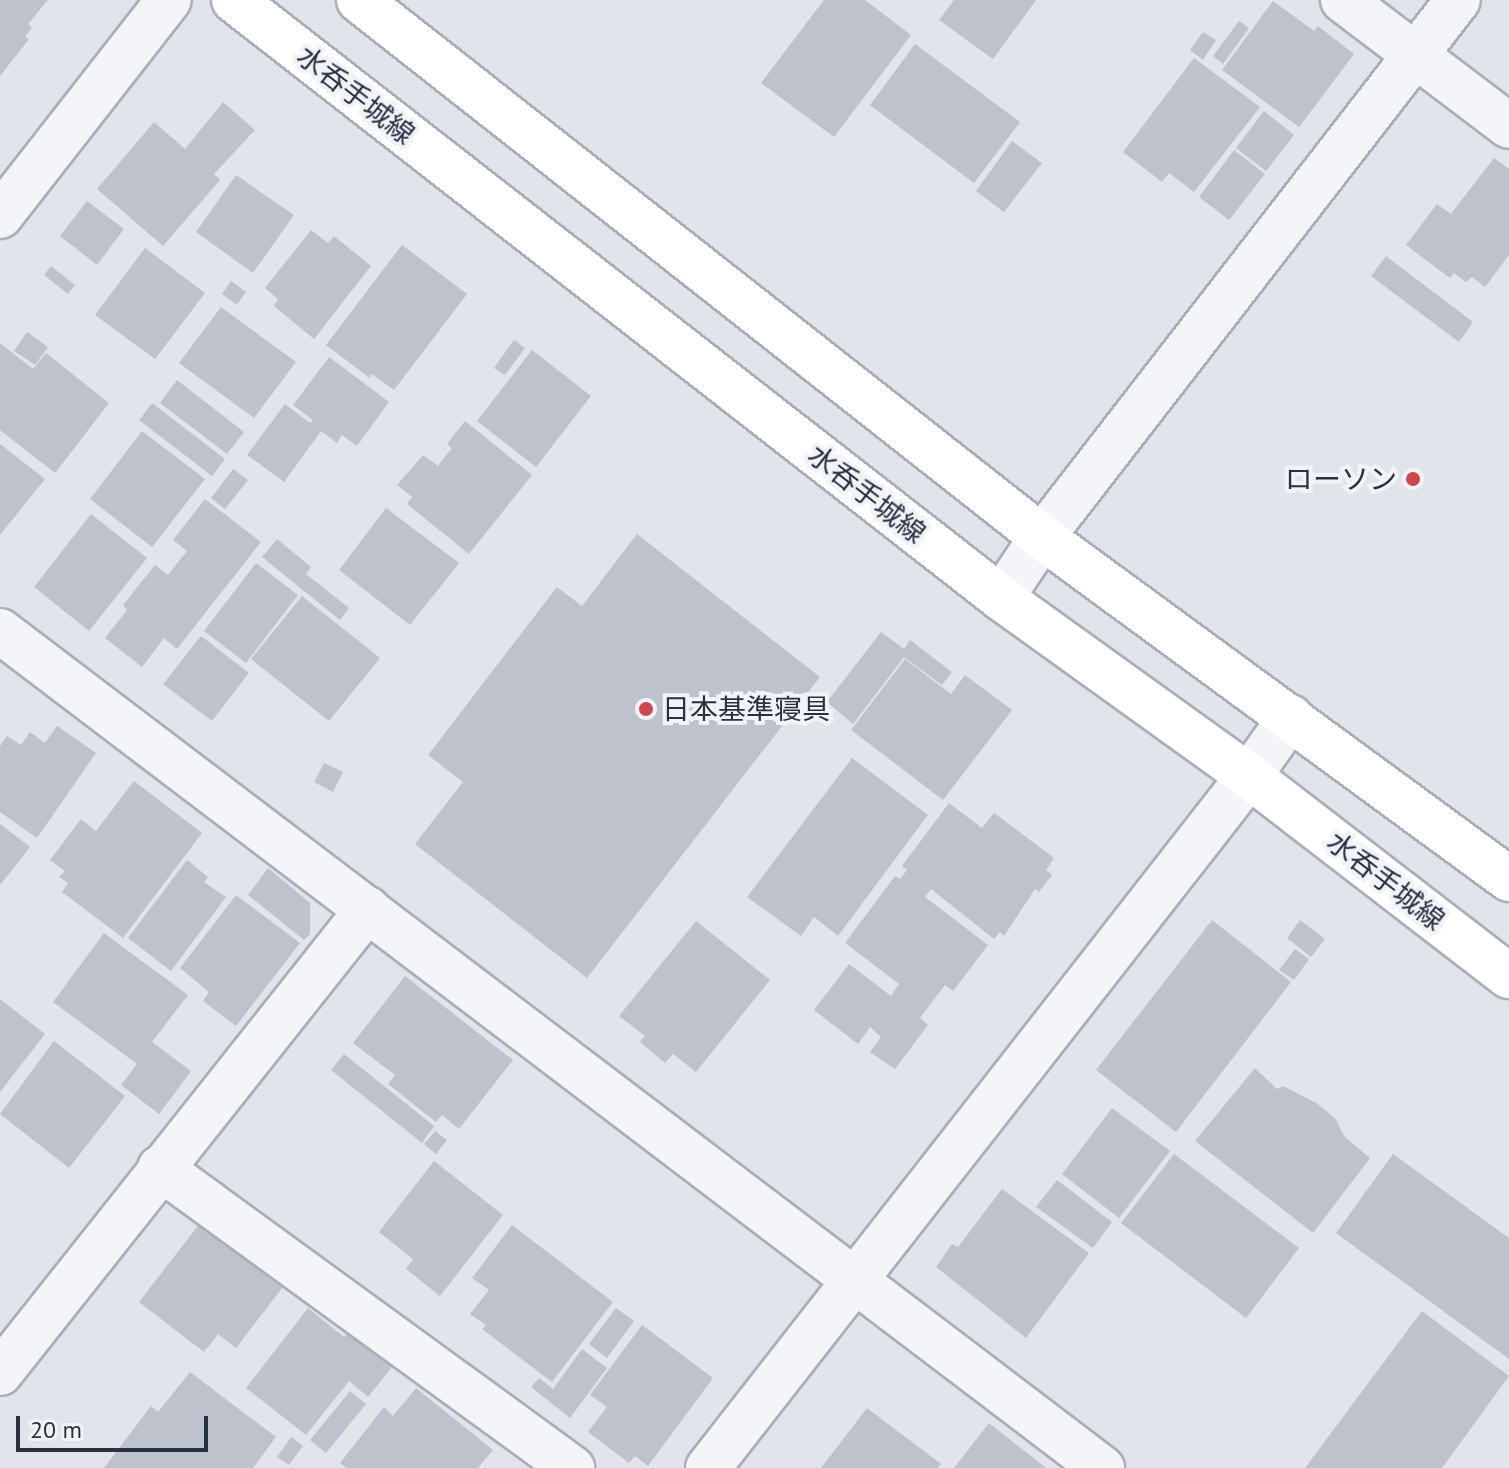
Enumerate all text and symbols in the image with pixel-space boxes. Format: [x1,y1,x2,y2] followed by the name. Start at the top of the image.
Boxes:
[290,39,422,151] street label: 水呑手城線
[801,438,933,550] street label: 水呑手城線
[1285,462,1397,496] place label: ローソン
[1404,470,1422,488] marker: ローソン
[662,692,830,726] place label: 日本基準寝具
[637,700,655,718] marker: 日本基準寝具
[1320,825,1452,937] street label: 水呑手城線
[20,1400,212,1450] scale bar
[30,1414,82,1445] text: 20 m

